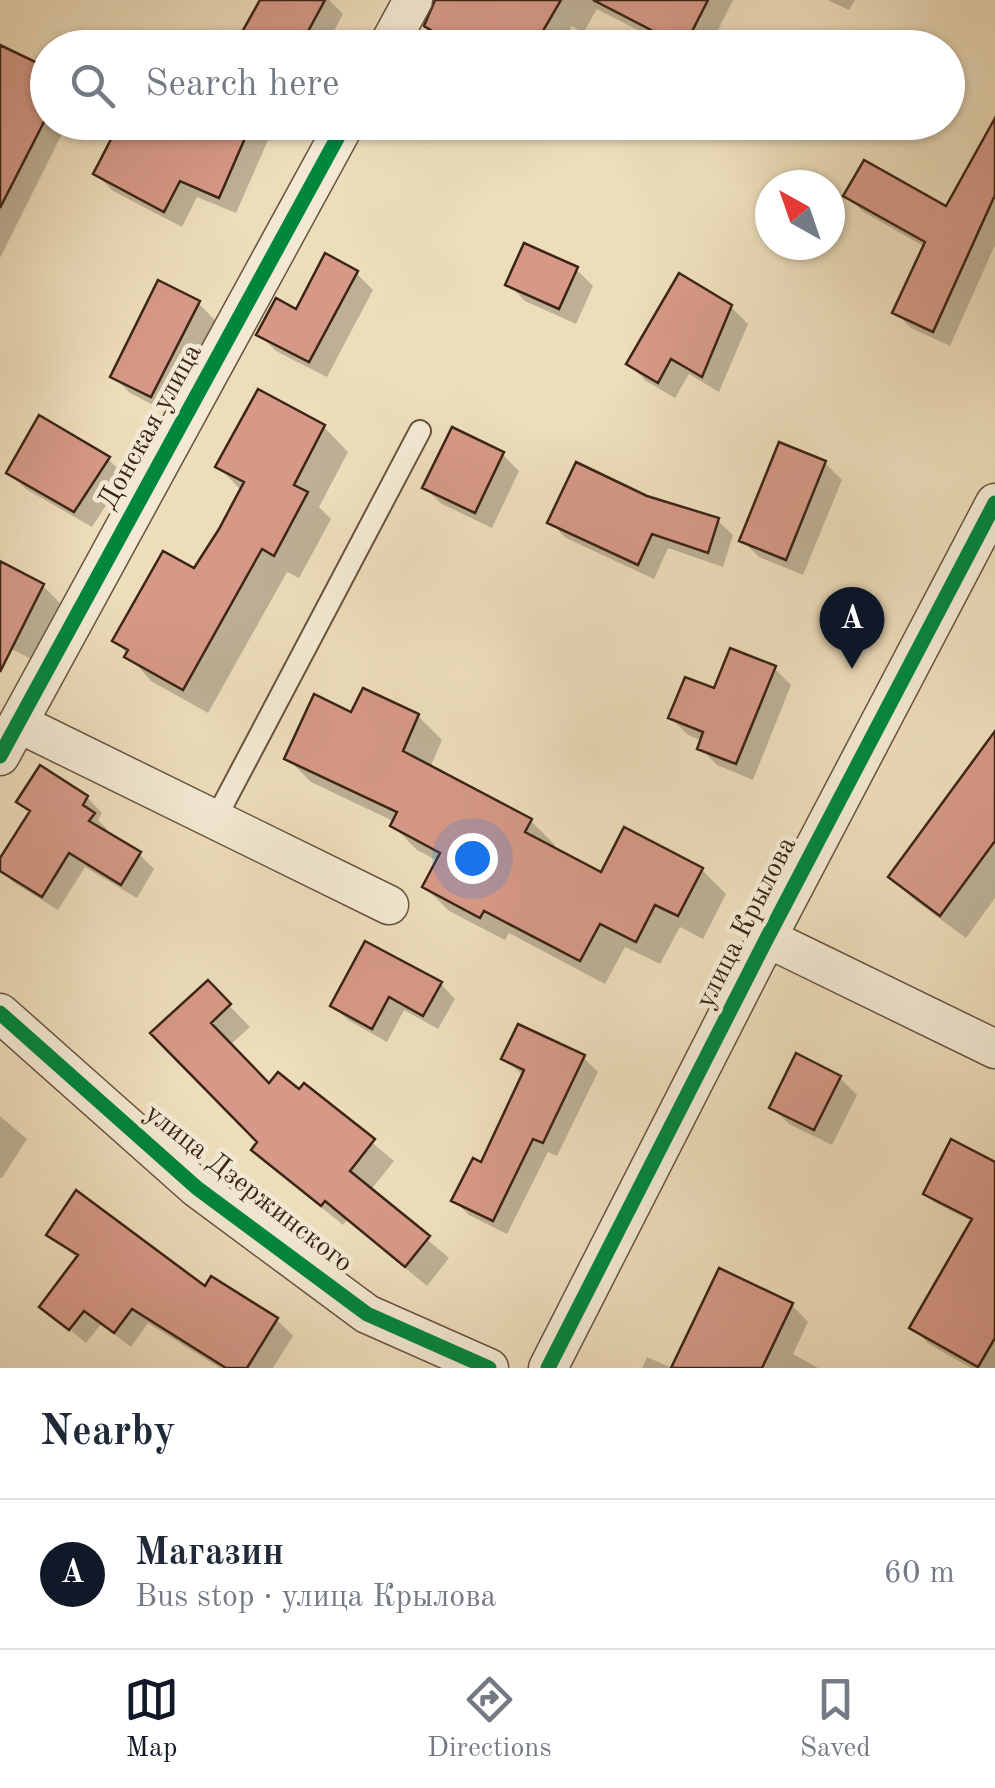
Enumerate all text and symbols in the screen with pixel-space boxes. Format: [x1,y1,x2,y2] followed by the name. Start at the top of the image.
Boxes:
[30,30,965,140] search box
[65,58,120,113] icon: search
[145,66,340,104] text: Search here
[755,170,845,260] north arrow
[94,340,208,514] street label: Донская улица
[820,586,884,669] pin: A
[447,833,498,884] your location
[692,833,802,1013] street label: улица Крылова
[139,1099,357,1279] street label: улица Дзержинского
[40,1412,176,1454] text: Nearby
[135,1535,284,1573] text: Магазин
[60,1558,85,1590] text: A
[884,1558,955,1590] text: 60 m
[135,1582,496,1614] text: Bus stop · улица Крылова
[124,1672,179,1767] tab: Map
[427,1672,552,1767] tab: Directions
[800,1672,871,1767] tab: Saved

